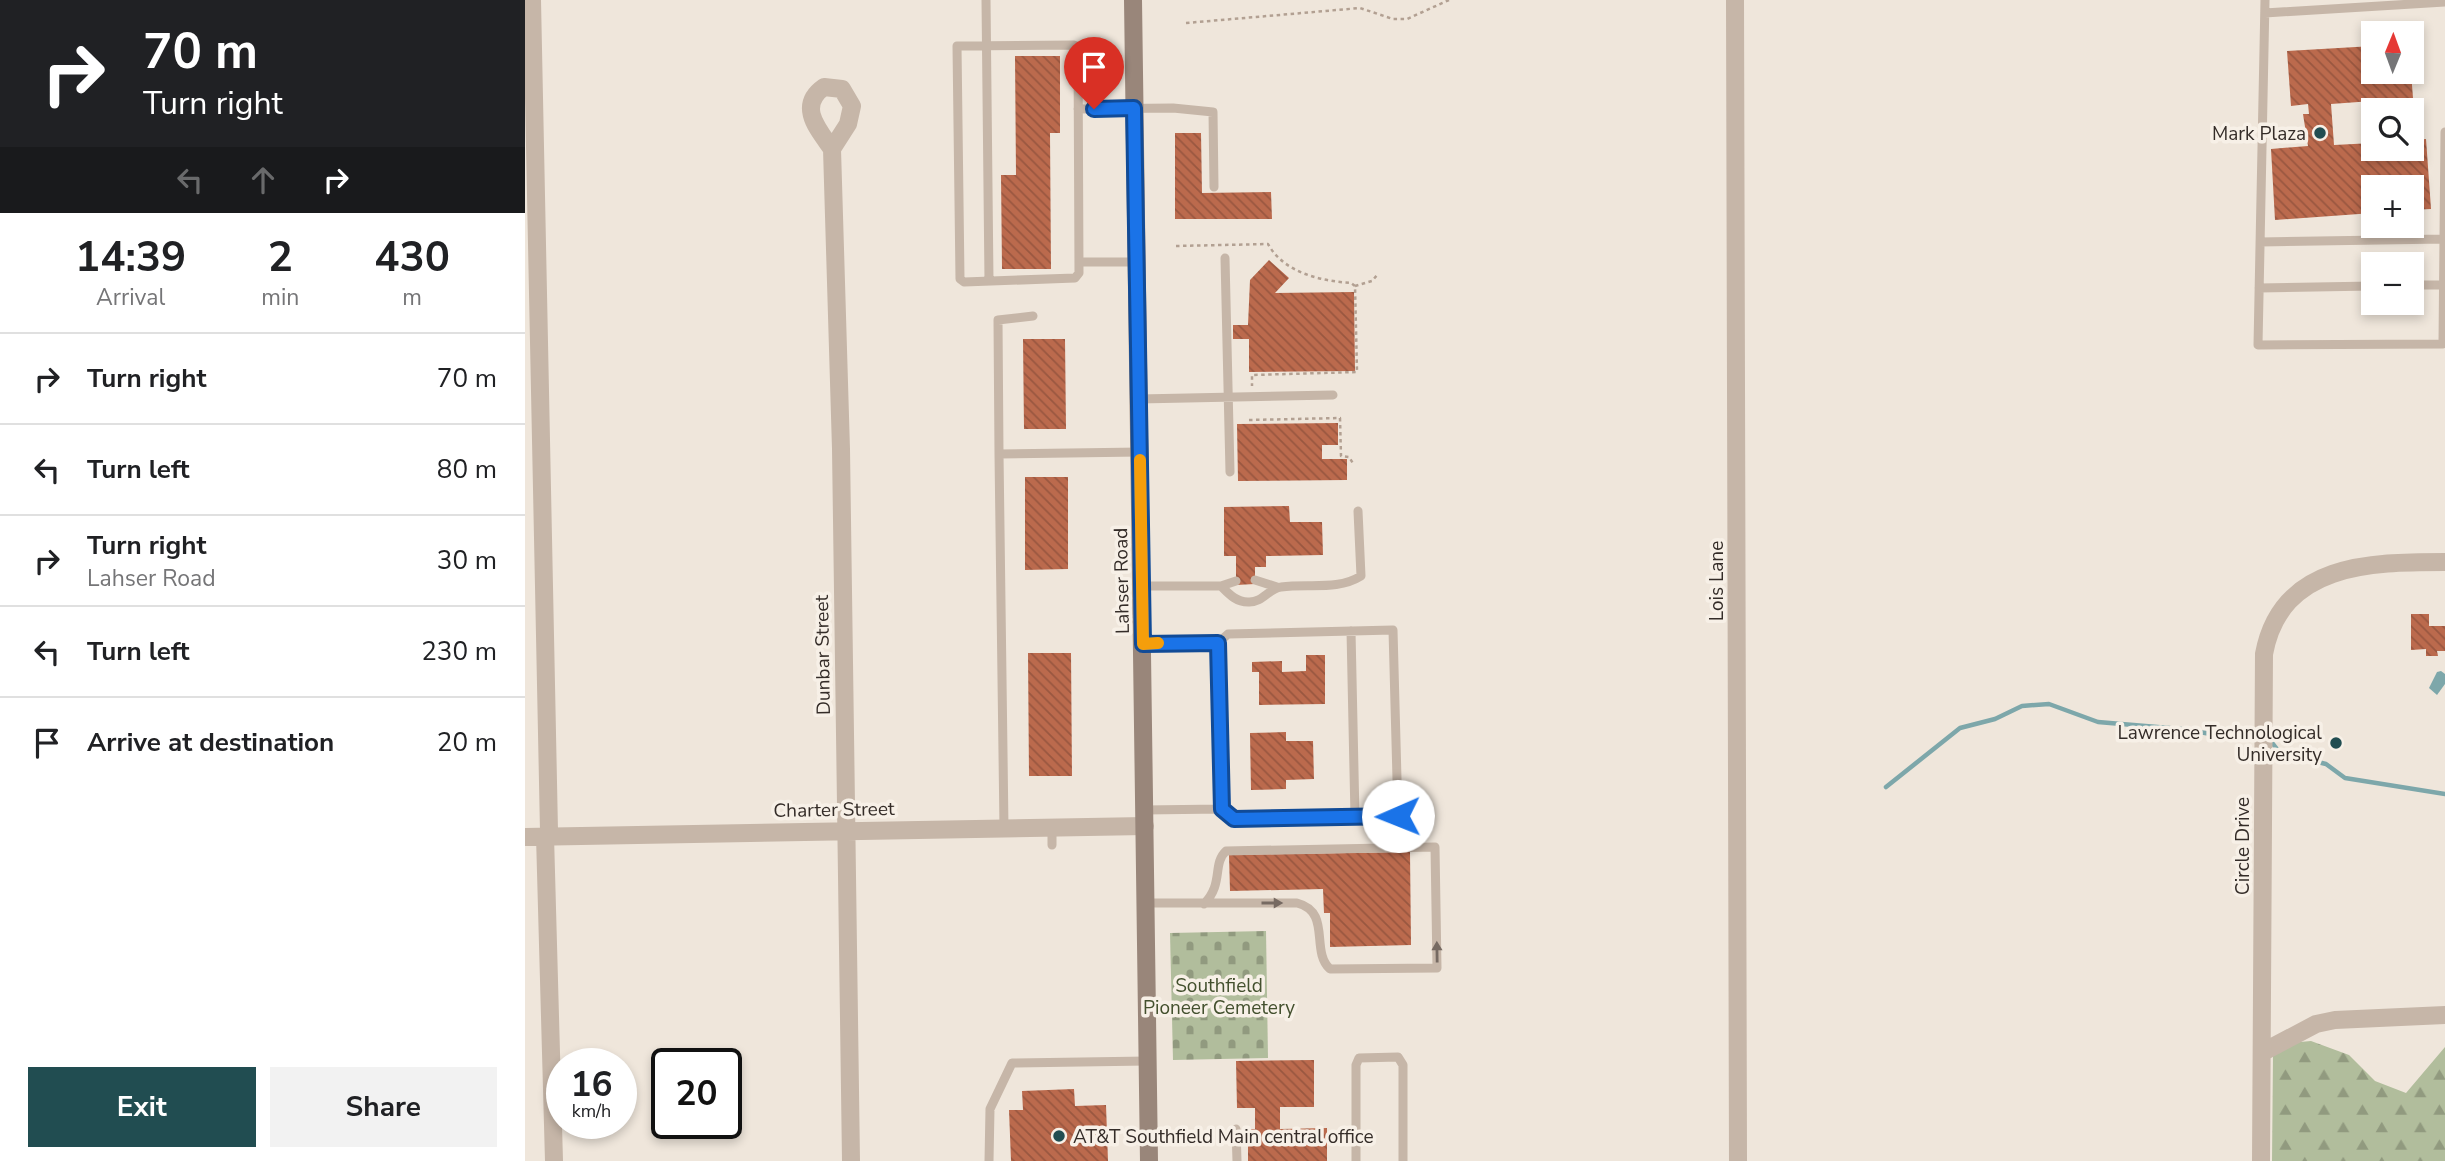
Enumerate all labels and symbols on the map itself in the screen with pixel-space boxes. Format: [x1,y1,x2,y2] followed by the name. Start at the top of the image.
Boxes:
[2361,21,2424,84] north arrow
[1064,37,1124,109] pin
[2212,121,2306,147] place label: Mark Plaza
[2312,125,2328,141] marker: Mark Plaza
[1108,528,1136,634] street label: Lahser Road
[1704,541,1730,621] street label: Lois Lane
[809,594,837,715] street label: Dunbar Street
[2117,720,2322,768] place label: Lawrence Technological University
[2328,735,2344,751] marker: Lawrence Technological University
[1361,779,1435,853] position arrow
[773,796,895,824] street label: Charter Street
[2230,797,2256,895] street label: Circle Drive
[1261,897,1283,909] one-way arrow
[1431,941,1443,963] one-way arrow
[1143,973,1295,1021] park label: Southfield Pioneer Cemetery
[651,1048,742,1139] speed limit sign: 20
[1073,1124,1374,1150] place label: AT&T Southfield Main central office
[1051,1128,1067,1144] marker: AT&T Southfield Main central office

